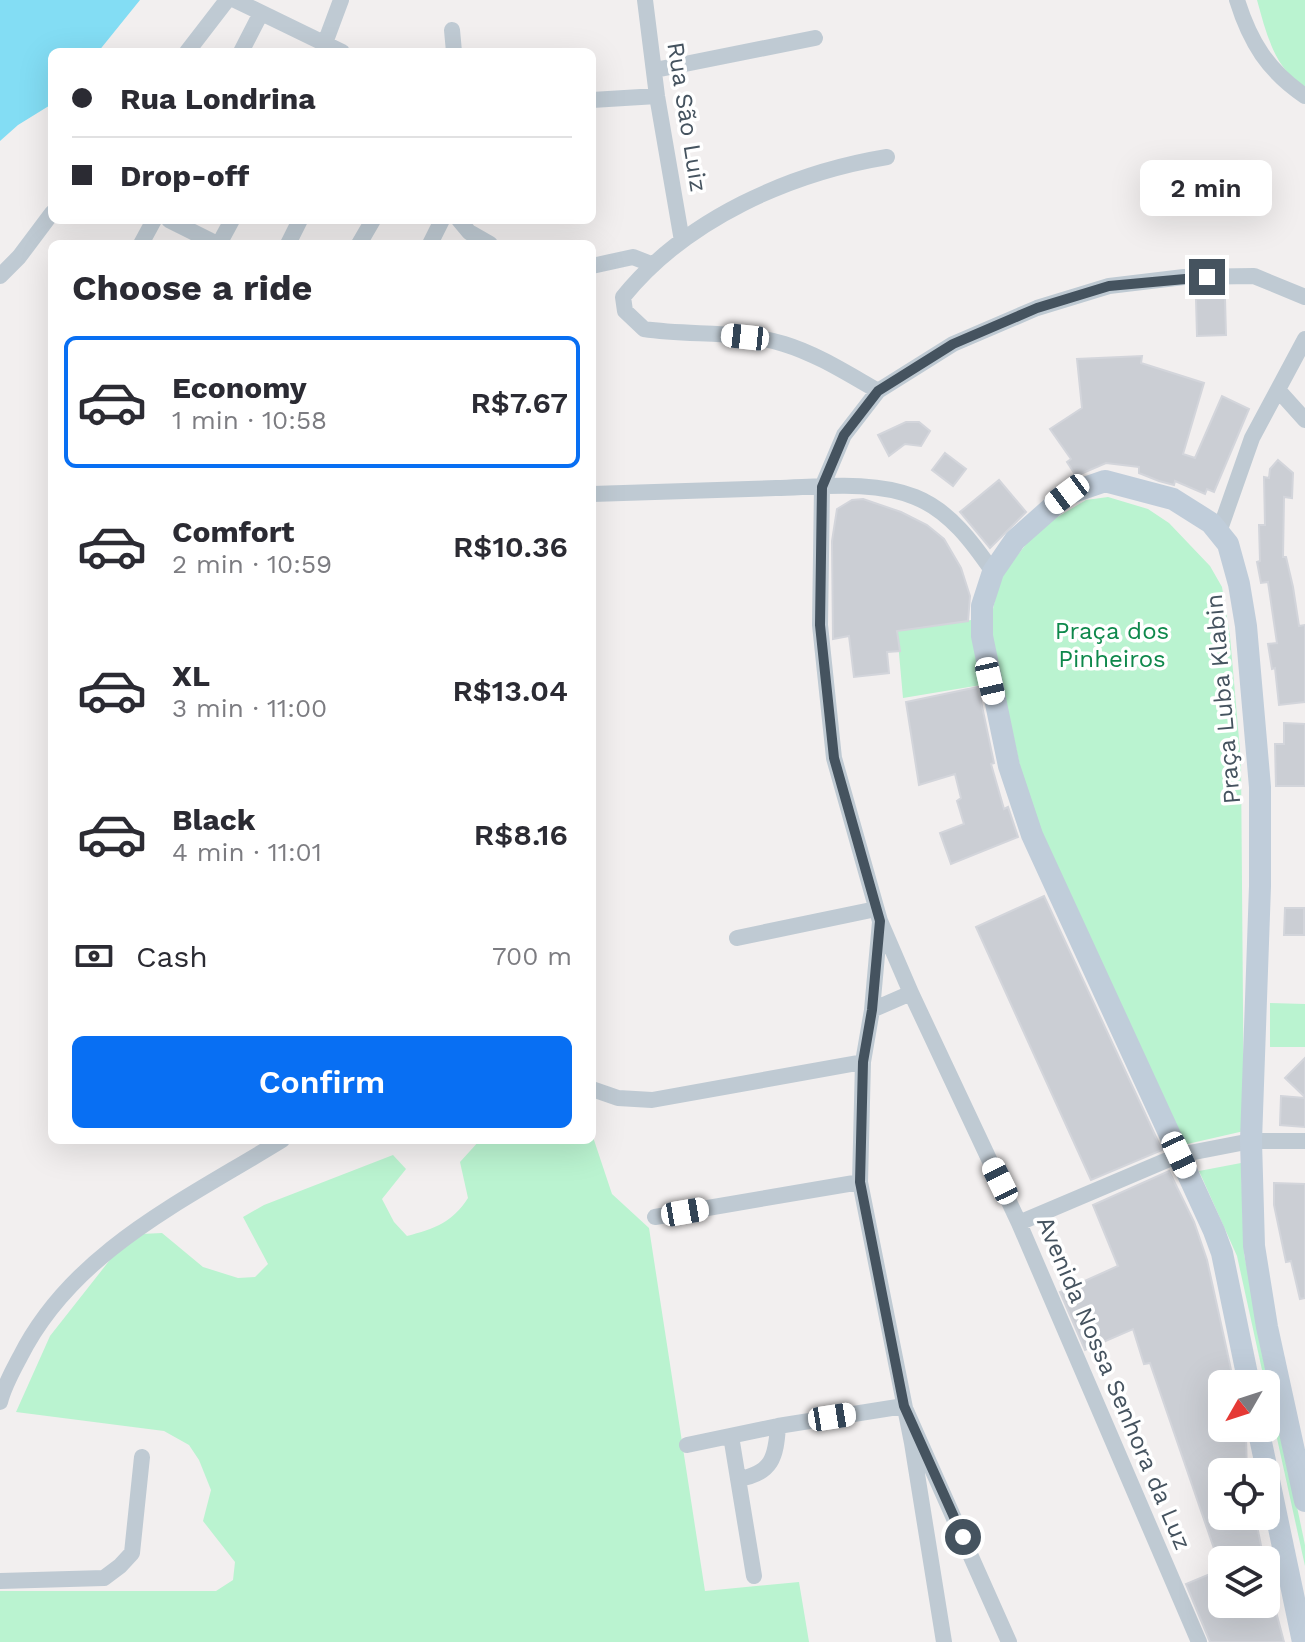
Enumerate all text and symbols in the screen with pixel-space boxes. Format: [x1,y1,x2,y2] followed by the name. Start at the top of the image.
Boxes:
[661,40,713,194] street label: Rua São Luiz
[120,81,316,116] text: Rua Londrina
[120,158,249,193] text: Drop-off
[1141,161,1273,217] callout: 2 min
[1170,173,1242,203] text: 2 min
[1189,259,1225,295] route end
[72,267,312,309] text: Choose a ride
[720,323,770,351] car
[76,366,148,438] icon: car
[172,370,307,405] text: Economy
[470,385,568,420] text: R$7.67
[172,405,327,435] text: 1 min · 10:58
[1041,470,1093,518] car
[76,510,148,582] icon: car
[172,514,294,549] text: Comfort
[453,529,568,564] text: R$10.36
[172,549,332,579] text: 2 min · 10:59
[1200,593,1246,805] street label: Praça Luba Klabin
[1055,617,1169,673] park label: Praça dos Pinheiros
[76,654,148,726] icon: car
[973,655,1007,707] car
[172,658,210,693] text: XL
[452,673,568,708] text: R$13.04
[172,693,327,723] text: 3 min · 11:00
[76,798,148,870] icon: car
[172,802,256,837] text: Black
[474,817,568,852] text: R$8.16
[172,837,322,867] text: 4 min · 11:01
[72,934,116,978] icon: cash
[136,939,208,974] text: Cash
[492,941,572,971] text: 700 m
[72,1036,572,1128] button: Confirm
[1158,1128,1200,1182] car
[979,1154,1021,1208] car
[659,1196,711,1228] car
[1031,1212,1197,1554] street label: Avenida Nossa Senhora da Luz
[1208,1370,1280,1442] north arrow
[1208,1370,1280,1618] map controls
[806,1401,858,1433] car
[1208,1458,1280,1530] button: locate
[945,1519,981,1555] route start
[1208,1546,1280,1618] button: layers

